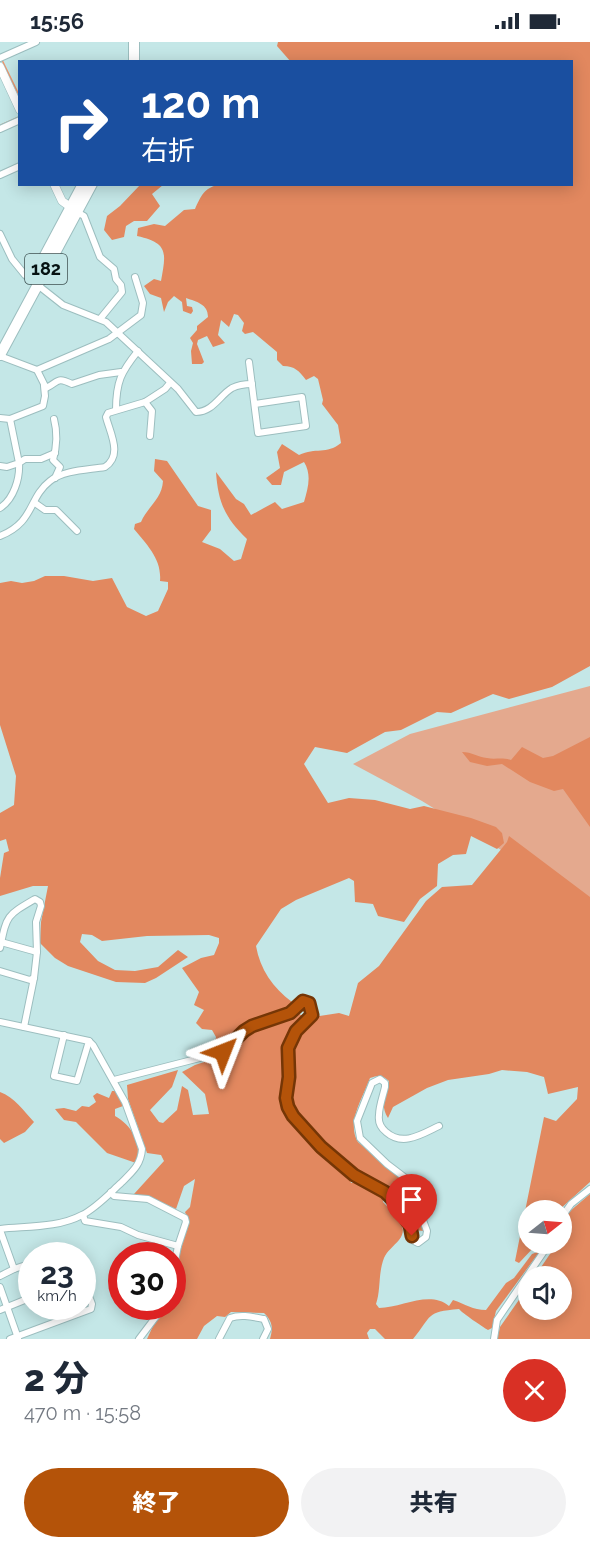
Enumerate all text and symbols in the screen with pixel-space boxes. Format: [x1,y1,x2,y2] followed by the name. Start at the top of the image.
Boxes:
[30,8,84,34] text: 15:56
[141,79,260,128] text: 120 m
[42,84,120,162] icon: right
[141,135,195,166] text: 右折
[25,254,67,284] road number: 182
[191,1020,255,1084] position arrow
[386,1174,437,1236] pin
[395,1183,428,1216] icon: arrive
[518,1200,572,1254] north arrow
[518,1200,572,1320] map controls
[108,1242,186,1320] speed limit sign: 30
[40,1256,74,1291] text: 23
[518,1266,572,1320] button: sound
[37,1287,77,1305] text: km/h
[24,1357,89,1399] text: 2 分
[503,1359,566,1422] button: close
[24,1401,141,1425] text: 470 m · 15:58
[24,1468,289,1537] button: 終了
[301,1468,566,1537] button: 共有

